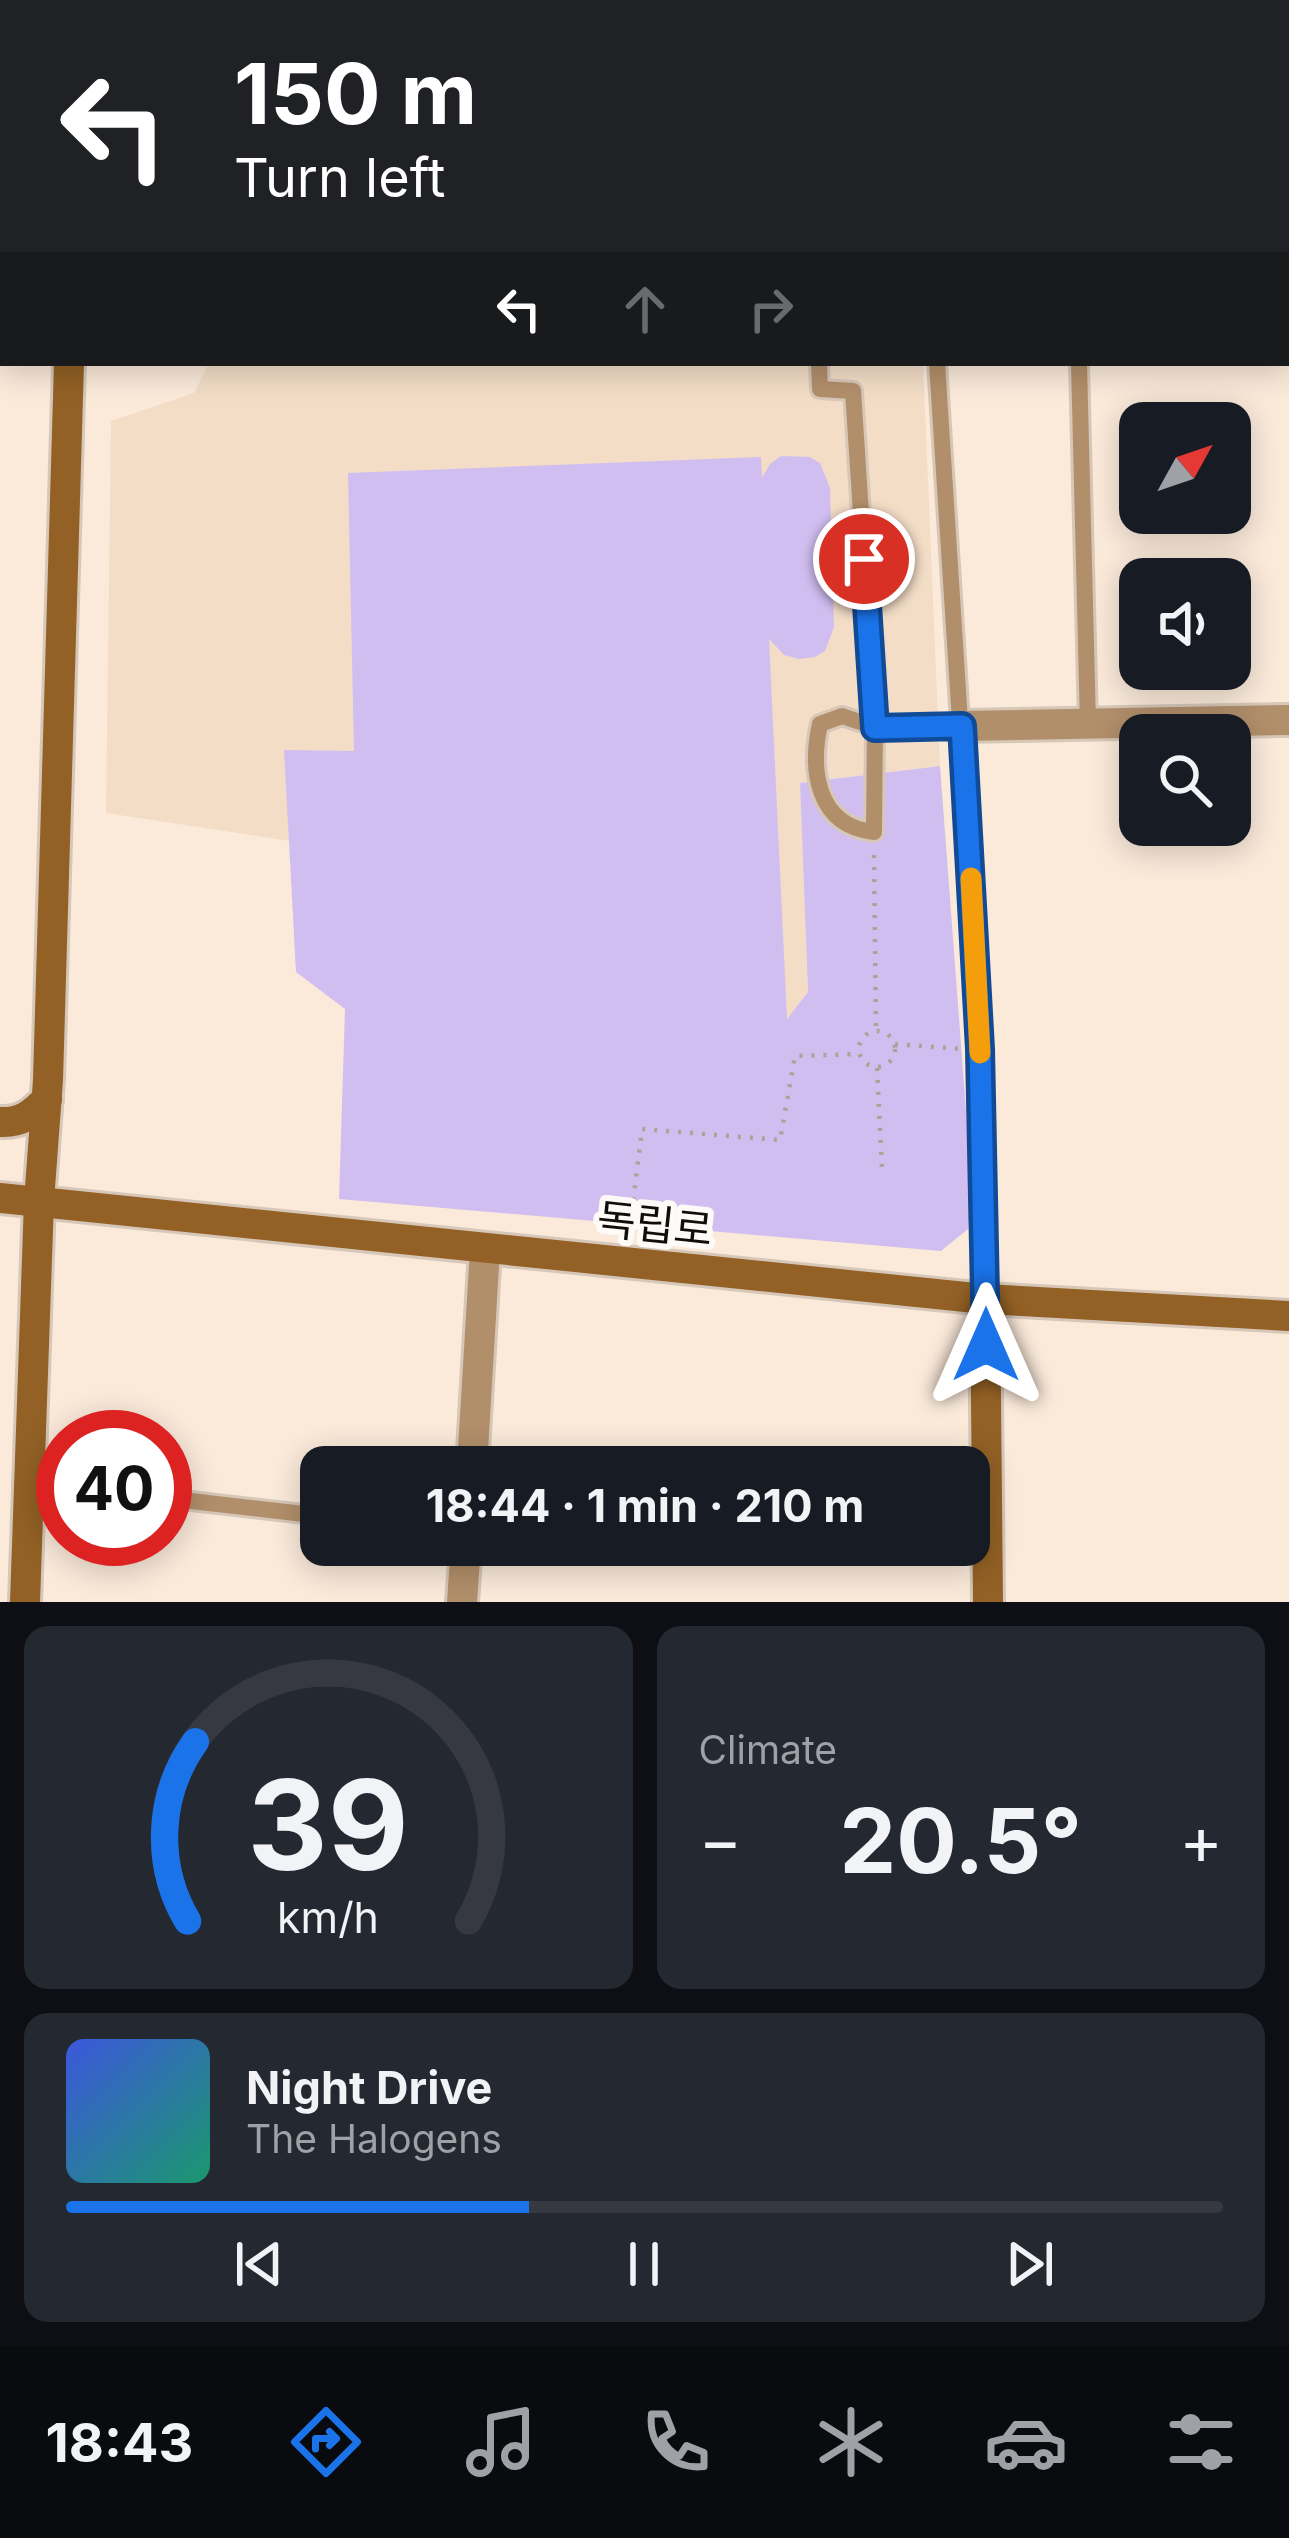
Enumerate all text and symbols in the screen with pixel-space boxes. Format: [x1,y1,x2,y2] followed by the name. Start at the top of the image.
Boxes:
[234,43,477,144] text: 150 m
[36,48,192,204] icon: left
[234,145,445,210] text: Turn left
[486,276,552,342] icon: left
[612,276,678,342] icon: ahead
[738,276,804,342] icon: right
[1119,402,1251,534] north arrow
[1119,402,1251,846] map controls
[813,508,915,610] pin
[831,526,897,592] icon: arrive
[1119,558,1251,690] button: sound
[1119,714,1251,846] button: search
[595,1193,715,1255] street label: 독립로
[923,1282,1049,1408] position arrow
[36,1410,192,1566] speed limit sign: 40
[426,1478,864,1533] text: 18:44 · 1 min · 210 m
[699,1726,837,1773] text: Climate
[247,1749,409,1900] text: 39
[839,1786,1082,1895] text: 20.5°
[699,1800,742,1880] text: −
[1179,1800,1223,1880] text: +
[277,1890,379,1942] text: km/h
[246,2060,492,2115] text: Night Drive
[246,2115,502,2162] text: The Halogens
[226,2231,292,2297] icon: previous
[611,2231,677,2297] icon: pause
[997,2231,1063,2297] icon: next
[284,2400,368,2484] icon: directions
[459,2400,543,2484] icon: music
[634,2400,718,2484] icon: phone
[809,2400,893,2484] icon: climate
[984,2400,1068,2484] icon: car
[1159,2400,1243,2484] icon: filters
[46,2410,193,2475] text: 18:43

